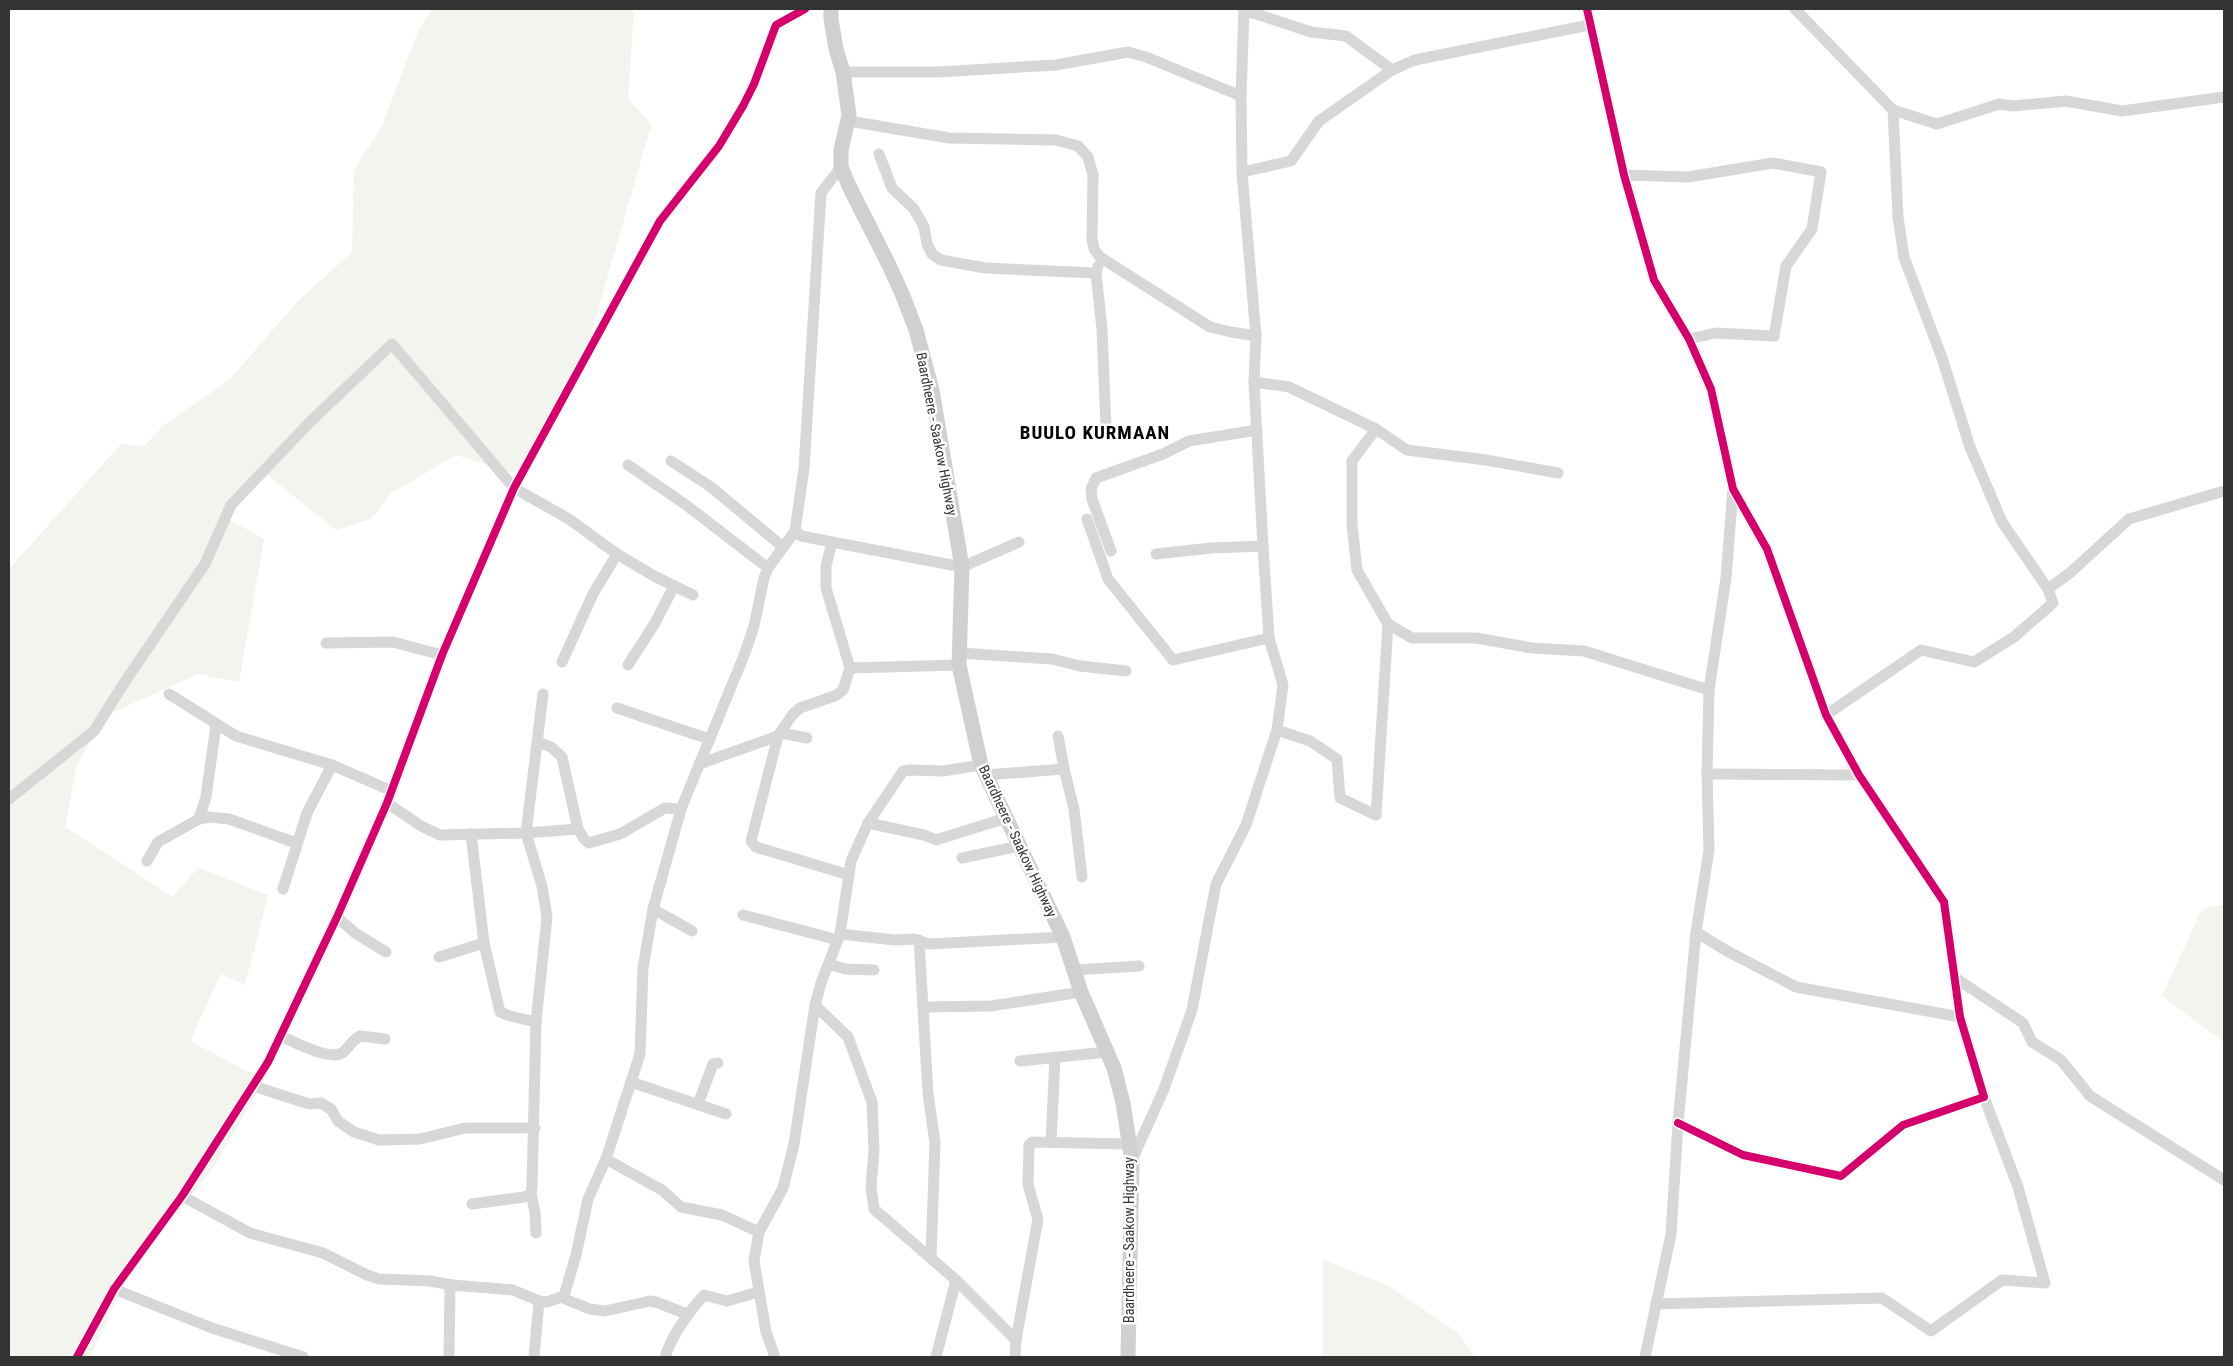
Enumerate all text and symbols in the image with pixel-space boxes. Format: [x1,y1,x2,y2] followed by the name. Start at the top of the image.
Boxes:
[913,351,961,517] street label: Baardheere - Saakow Highway
[1020,421,1170,444] district label: BUULO KURMAAN
[976,762,1060,920] street label: Baardheere - Saakow Highway
[1121,1157,1137,1323] street label: Baardheere - Saakow Highway

